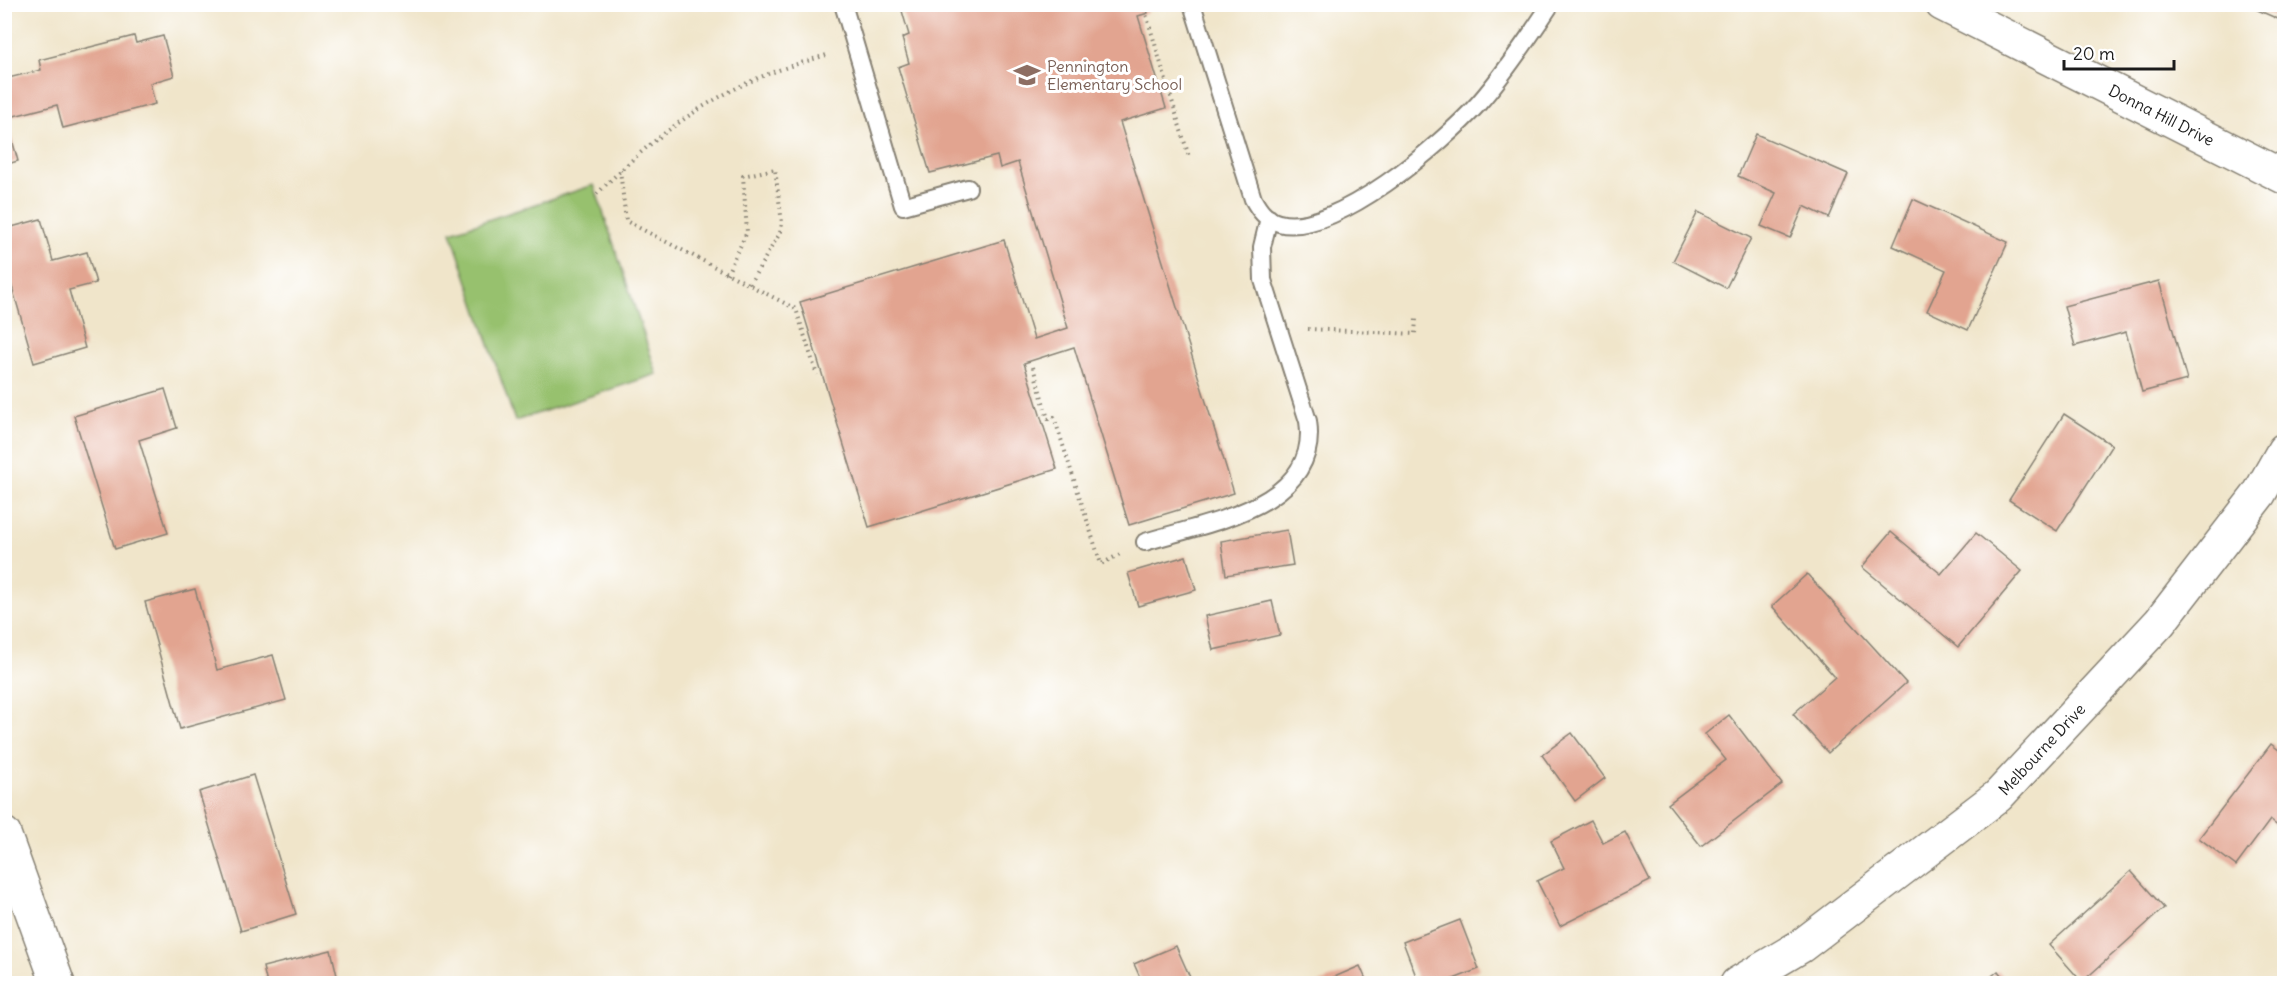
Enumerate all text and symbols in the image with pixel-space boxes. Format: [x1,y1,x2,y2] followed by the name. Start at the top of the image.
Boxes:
[2064,33,2174,71] scale bar
[2073,42,2115,65] text: 20 m
[1047,56,1182,94] place label: Pennington Elementary School
[1012,60,1042,90] school or university icon: Pennington Elementary School
[2105,80,2218,150] street label: Donna Hill Drive
[1994,699,2089,799] street label: Melbourne Drive

